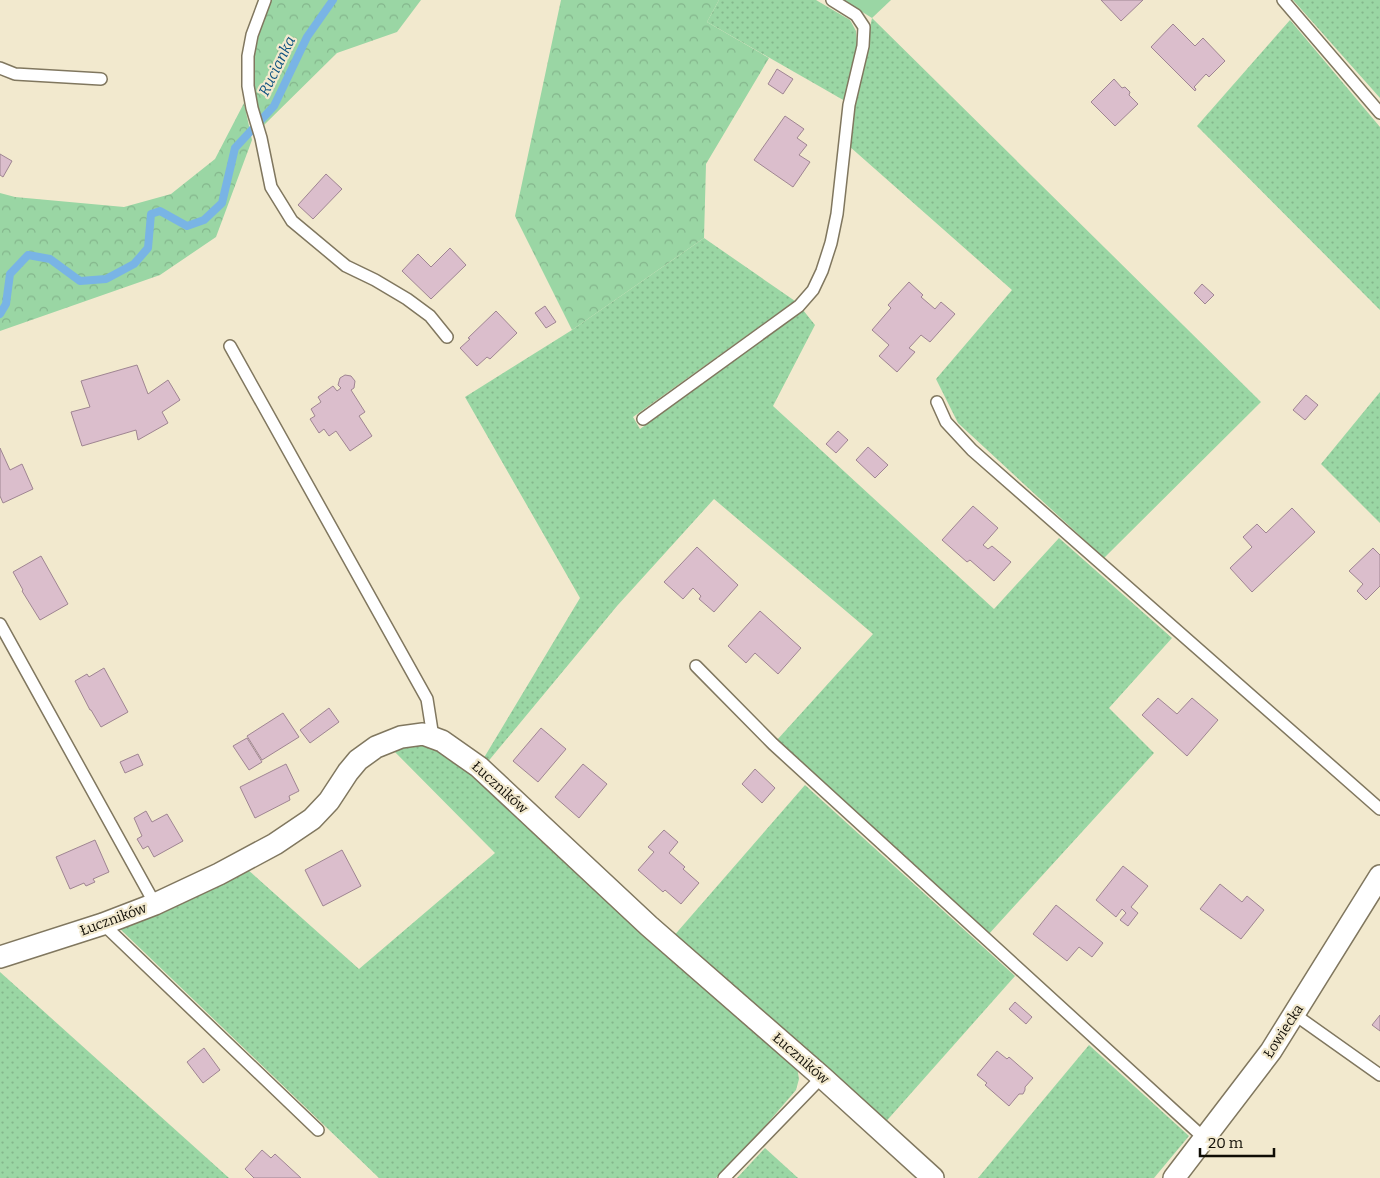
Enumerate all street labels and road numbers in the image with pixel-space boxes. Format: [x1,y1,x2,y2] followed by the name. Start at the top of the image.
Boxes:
[468,758,532,818] street label: Łuczników
[77,899,150,939] street label: Łuczników
[1260,1001,1307,1061] street label: Łowiecka
[769,1029,833,1088] street label: Łuczników

